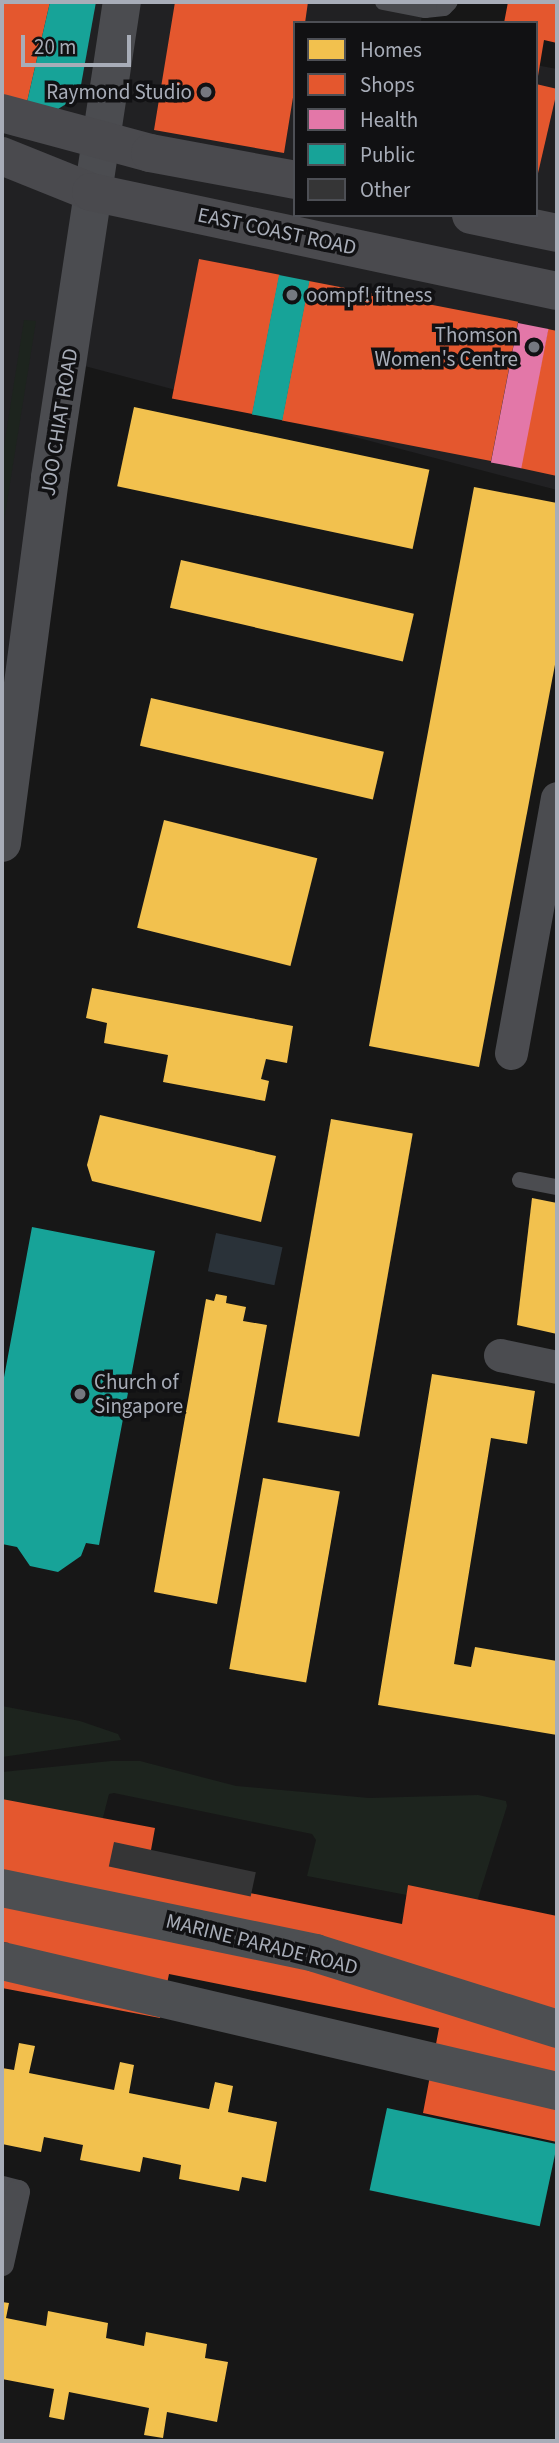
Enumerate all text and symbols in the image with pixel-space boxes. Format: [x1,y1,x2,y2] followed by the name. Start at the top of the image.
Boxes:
[24,21,135,65] scale bar
[293,21,538,217] legend
[34,32,76,62] text: 20 m
[360,35,422,65] text: Homes
[360,70,414,100] text: Shops
[46,79,192,105] place label: Raymond Studio
[198,84,214,100] marker: Raymond Studio
[360,105,418,135] text: Health
[360,140,415,170] text: Public
[360,175,410,205] text: Other
[195,202,359,260] street label: EAST COAST ROAD
[306,282,432,308] place label: oompf! fitness
[284,287,300,303] marker: oompf! fitness
[375,322,518,372] place label: Thomson Women's Centre
[524,337,544,357] marker: Thomson Women's Centre
[35,346,83,498] street label: JOO CHIAT ROAD
[94,1369,183,1419] place label: Church of Singapore
[72,1386,88,1402] marker: Church of Singapore
[163,1908,361,1980] street label: MARINE PARADE ROAD

